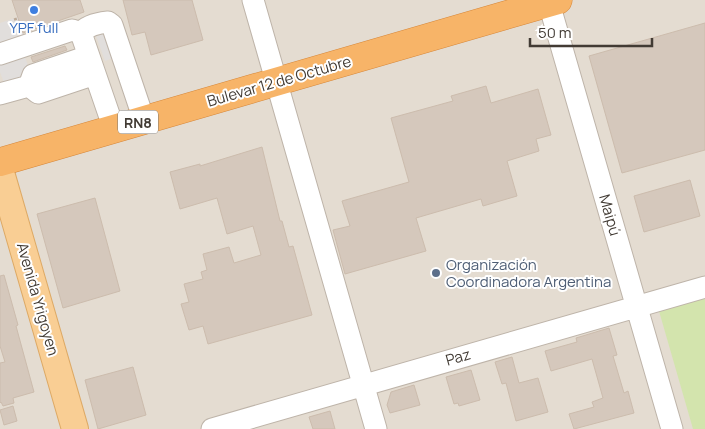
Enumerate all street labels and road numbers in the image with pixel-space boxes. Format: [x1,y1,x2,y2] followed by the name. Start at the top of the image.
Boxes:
[204,50,354,112] street label: Bulevar 12 de Octubre
[118,110,158,134] road number: RN8
[594,192,626,238] street label: Maipú
[12,240,64,358] street label: Avenida Yrigoyen
[443,343,473,371] street label: Paz

